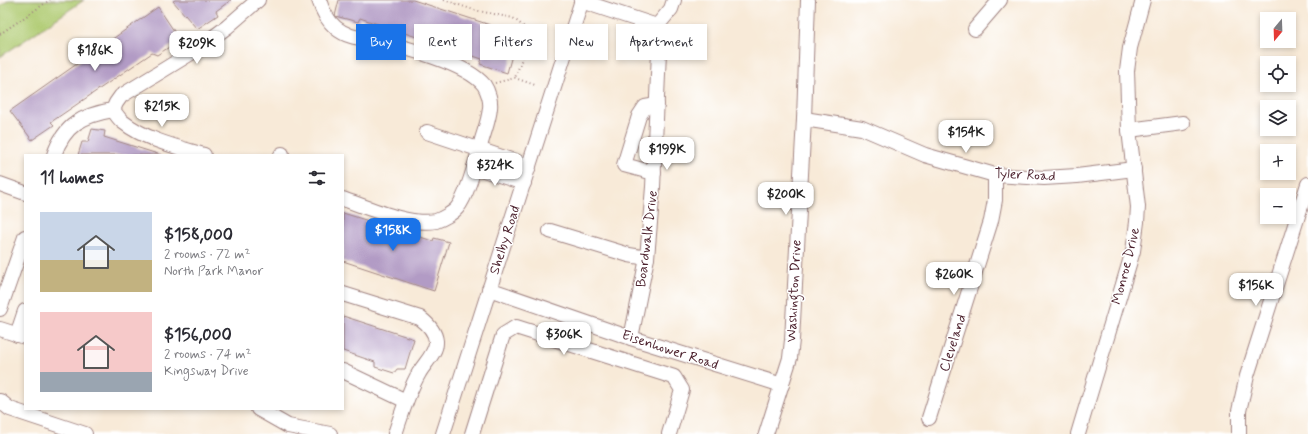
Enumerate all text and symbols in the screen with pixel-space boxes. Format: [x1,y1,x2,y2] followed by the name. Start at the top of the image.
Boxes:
[1260,12,1296,48] north arrow
[1260,12,1296,224] map controls
[356,24,406,60] chip: Buy
[414,24,472,60] chip: Rent
[480,24,547,60] chip: Filters
[555,24,608,60] chip: New
[616,24,707,60] chip: Apartment
[169,31,225,65] pin: $209K
[178,35,216,52] text: $209K
[67,38,123,72] pin: $186K
[77,42,113,59] text: $186K
[1260,56,1296,92] button: locate
[134,94,190,128] pin: $215K
[144,98,180,115] text: $215K
[1260,100,1296,136] button: layers
[938,120,994,154] pin: $154K
[947,124,985,141] text: $154K
[639,137,695,171] pin: $199K
[648,141,686,158] text: $199K
[1260,144,1296,180] button: +
[467,153,523,187] pin: $324K
[476,157,514,174] text: $324K
[994,164,1056,186] street label: Tyler Road
[40,167,104,189] text: 11 homes
[306,167,328,189] icon: filters
[758,182,814,216] pin: $200K
[767,186,805,203] text: $200K
[1260,188,1296,224] button: −
[632,190,662,288] street label: Boardwalk Drive
[485,203,525,277] street label: Shelby Road
[365,218,421,252] pin: $158K
[375,222,411,239] text: $158K
[164,224,233,246] text: $158,000
[1108,225,1144,307] street label: Monroe Drive
[72,228,120,276] icon: home
[782,239,808,343] street label: Washington Drive
[164,246,250,263] text: 2 rooms · 72 m²
[926,262,982,296] pin: $260K
[164,263,263,280] text: North Park Manor
[935,266,973,283] text: $260K
[1228,273,1284,307] pin: $156K
[1238,277,1274,294] text: $156K
[935,312,971,374] street label: Cleveland
[536,322,592,356] pin: $306K
[164,324,232,346] text: $156,000
[546,326,582,343] text: $306K
[619,326,721,374] street label: Eisenhower Road
[72,328,120,376] icon: home
[164,346,251,363] text: 2 rooms · 74 m²
[164,363,249,380] text: Kingsway Drive

